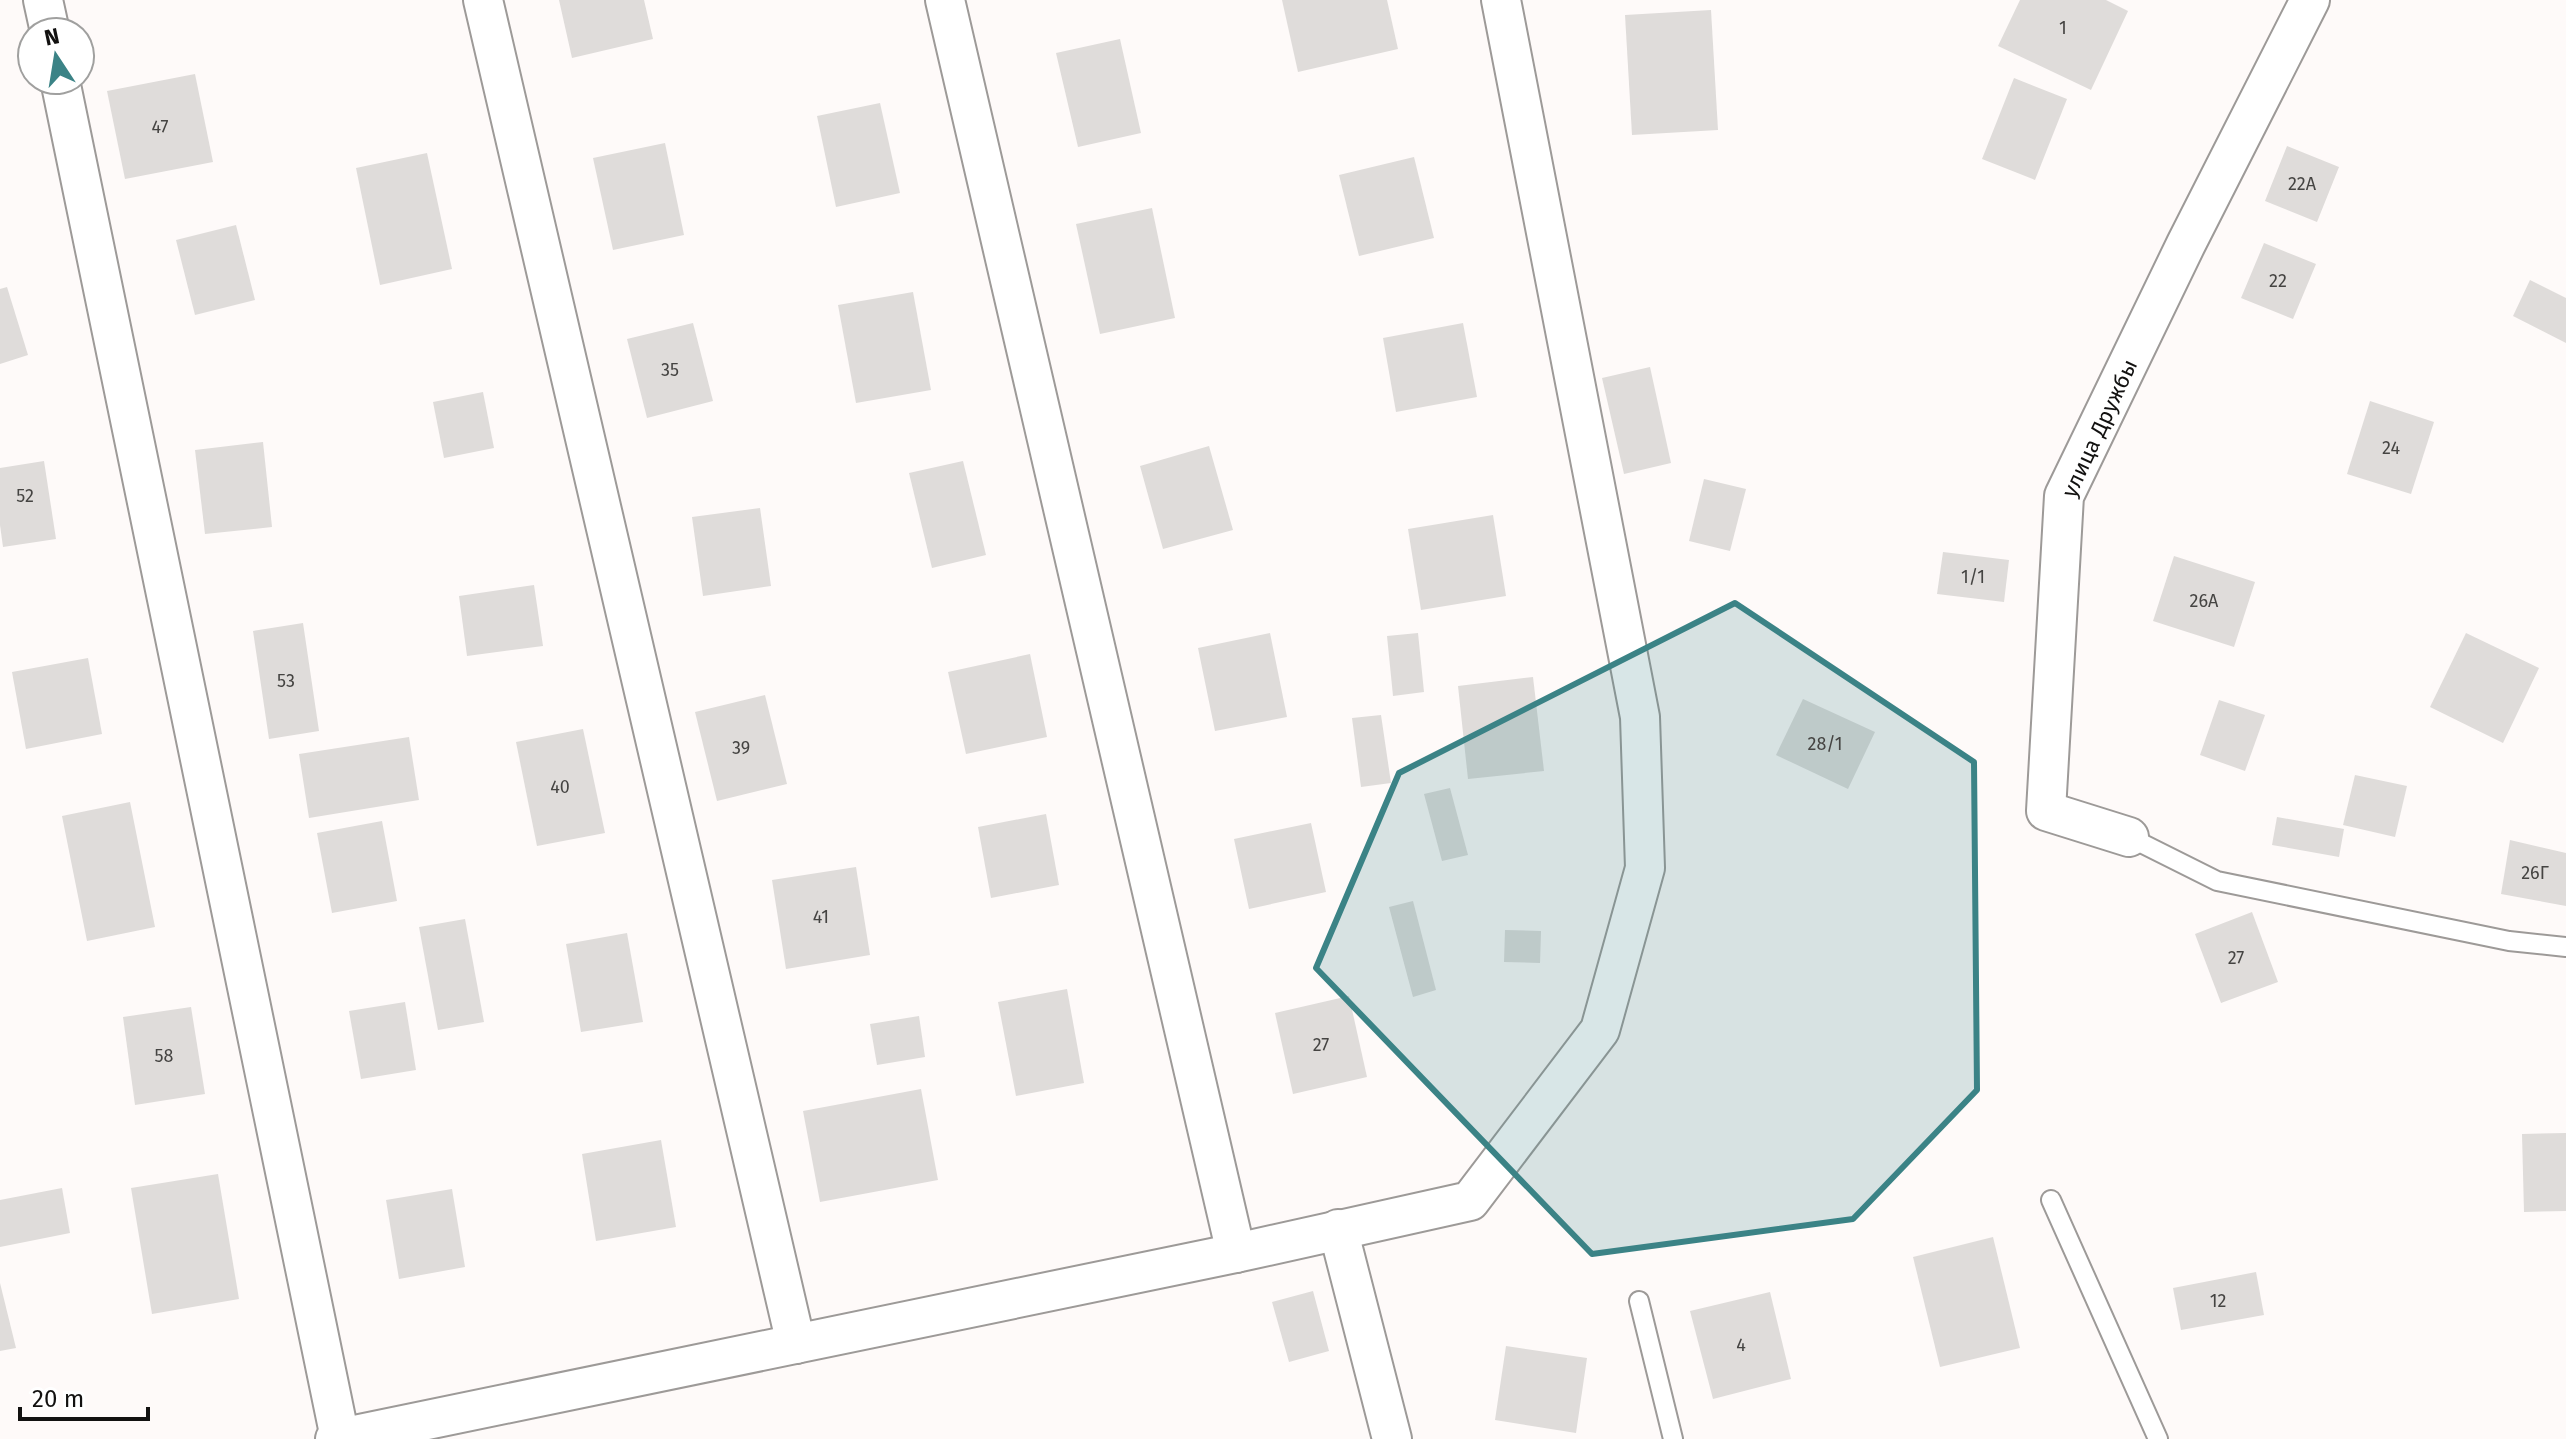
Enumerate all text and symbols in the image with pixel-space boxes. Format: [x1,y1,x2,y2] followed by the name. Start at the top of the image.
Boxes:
[16,16,96,96] north arrow
[2059,17,2067,39] house number: 1
[42,22,62,52] text: N
[151,116,169,138] house number: 47
[2288,173,2317,195] house number: 22А
[2269,270,2287,292] house number: 22
[2056,355,2143,501] street label: улица Дружбы
[661,359,679,381] house number: 35
[2382,437,2400,459] house number: 24
[16,485,34,507] house number: 52
[1961,566,1985,588] house number: 1/1
[2190,590,2219,612] house number: 26А
[277,670,295,692] house number: 53
[1808,733,1842,755] house number: 28/1
[732,737,750,759] house number: 39
[550,776,570,798] house number: 40
[2521,862,2549,884] house number: 26Г
[813,906,829,928] house number: 41
[2228,947,2244,969] house number: 27
[1313,1034,1329,1056] house number: 27
[155,1045,174,1067] house number: 58
[2210,1290,2226,1312] house number: 12
[1736,1334,1746,1356] house number: 4
[20,1371,148,1421] scale bar
[32,1385,84,1413] text: 20 m

